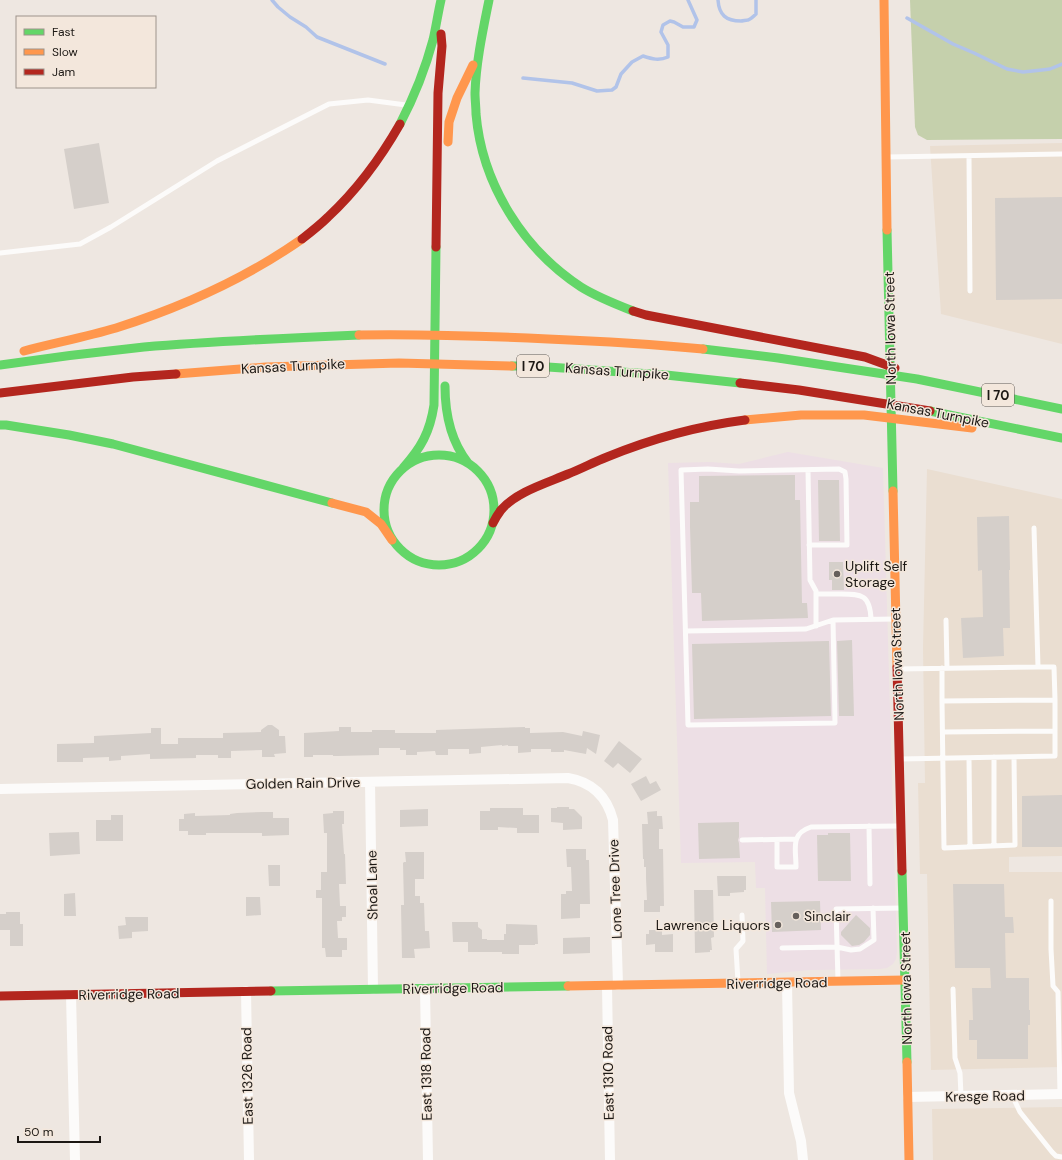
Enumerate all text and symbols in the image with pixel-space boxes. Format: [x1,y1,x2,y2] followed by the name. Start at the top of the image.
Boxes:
[16,16,156,88] legend
[52,24,75,40] text: Fast
[52,44,78,60] text: Slow
[52,64,75,80] text: Jam
[880,271,900,385] street label: North Iowa Street
[241,354,345,378] street label: Kansas Turnpike
[517,355,549,377] road number: I 70
[565,358,670,384] street label: Kansas Turnpike
[982,384,1014,406] road number: I 70
[885,394,991,432] street label: Kansas Turnpike
[845,557,908,591] place label: Uplift Self Storage
[832,569,842,579] marker: Uplift Self Storage
[886,607,908,721] street label: North Iowa Street
[246,773,360,793] street label: Golden Rain Drive
[604,839,626,939] street label: Lone Tree Drive
[362,850,382,920] street label: Shoal Lane
[804,907,851,925] place label: Sinclair
[791,911,801,921] marker: Sinclair
[656,916,770,934] place label: Lawrence Liquors
[773,920,783,930] marker: Lawrence Liquors
[896,931,916,1045] street label: North Iowa Street
[726,973,828,993] street label: Riverridge Road
[402,978,504,998] street label: Riverridge Road
[78,984,180,1004] street label: Riverridge Road
[598,1026,618,1120] street label: East 1310 Road
[237,1027,257,1125] street label: East 1326 Road
[416,1027,436,1121] street label: East 1318 Road
[945,1086,1025,1106] street label: Kresge Road
[18,1118,100,1144] scale bar
[24,1124,53,1140] text: 50 m

